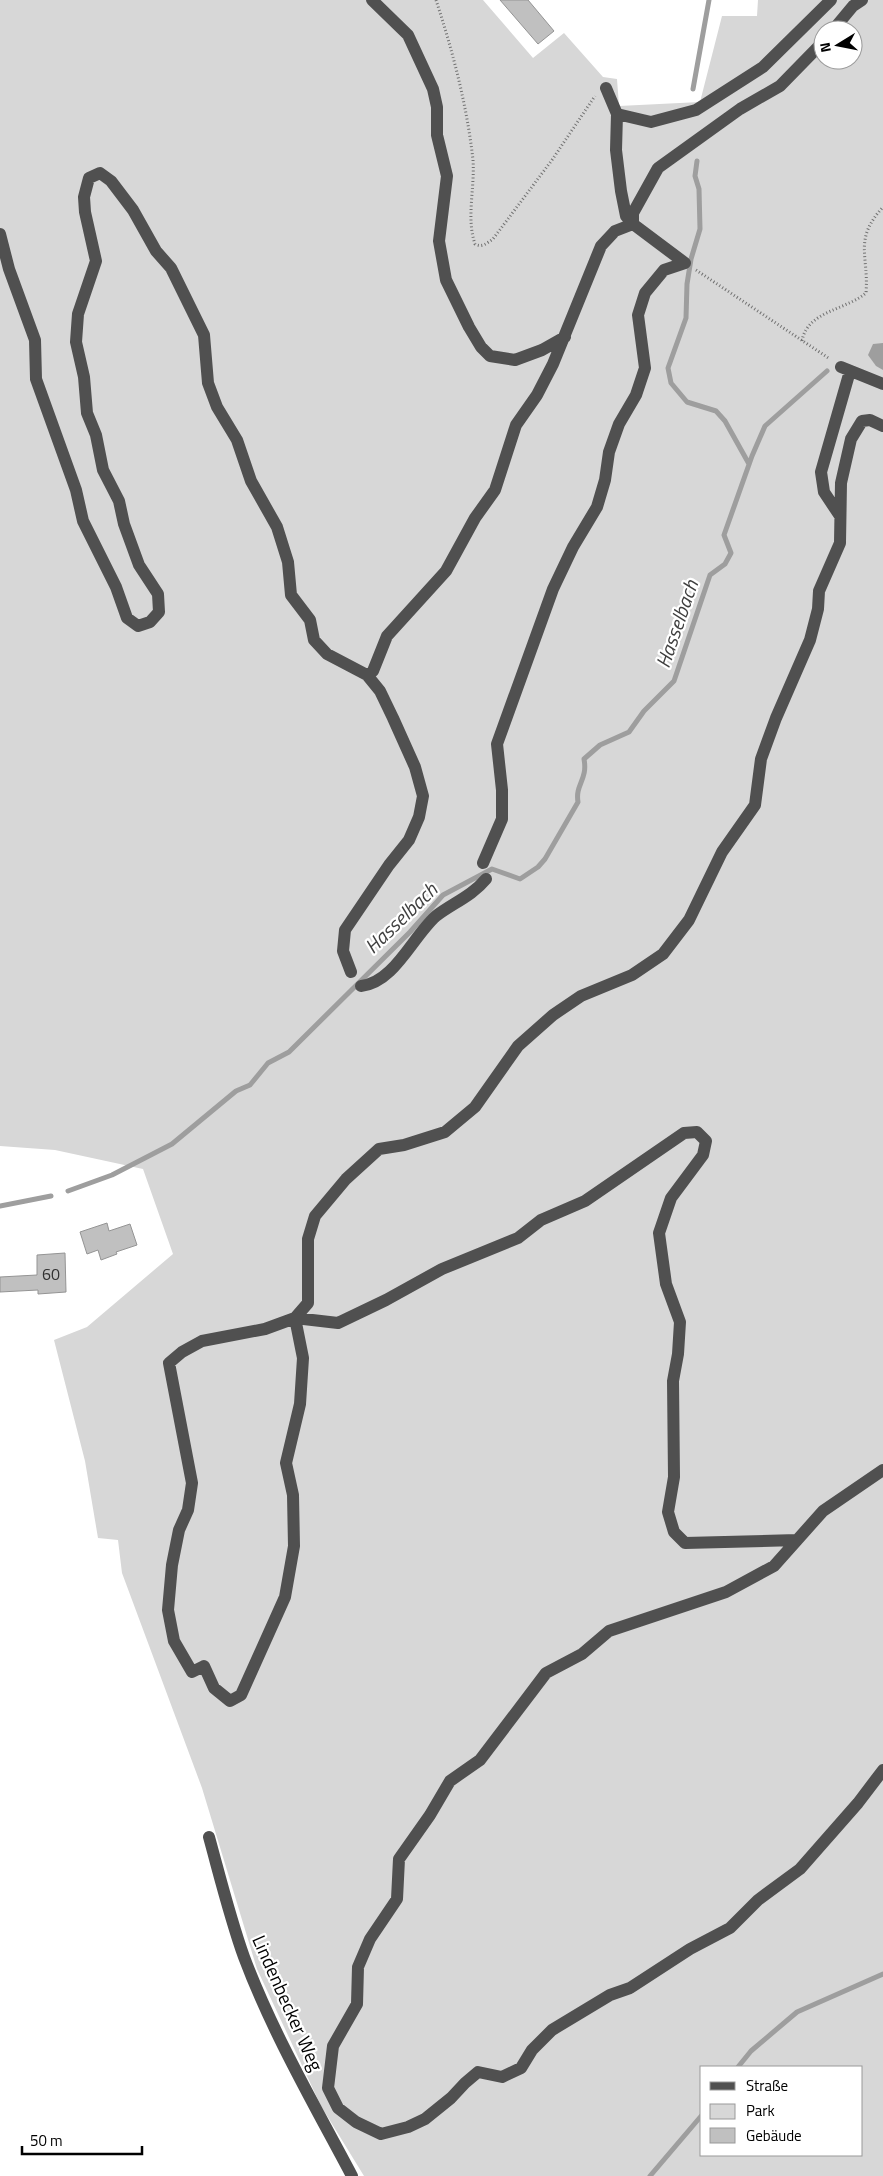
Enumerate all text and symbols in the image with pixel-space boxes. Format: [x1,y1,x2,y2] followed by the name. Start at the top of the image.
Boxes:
[813,20,863,70] north arrow
[814,41,836,54] text: N
[647,575,706,672] water label: Hasselbach
[357,874,445,960] water label: Hasselbach
[42,1262,60,1286] house number: 60
[245,1930,332,2076] street label: Lindenbecker Weg
[700,2066,863,2156] legend
[746,2074,788,2097] text: Straße
[746,2099,775,2122] text: Park
[22,2124,142,2156] scale bar
[746,2124,802,2147] text: Gebäude
[30,2129,63,2152] text: 50 m

